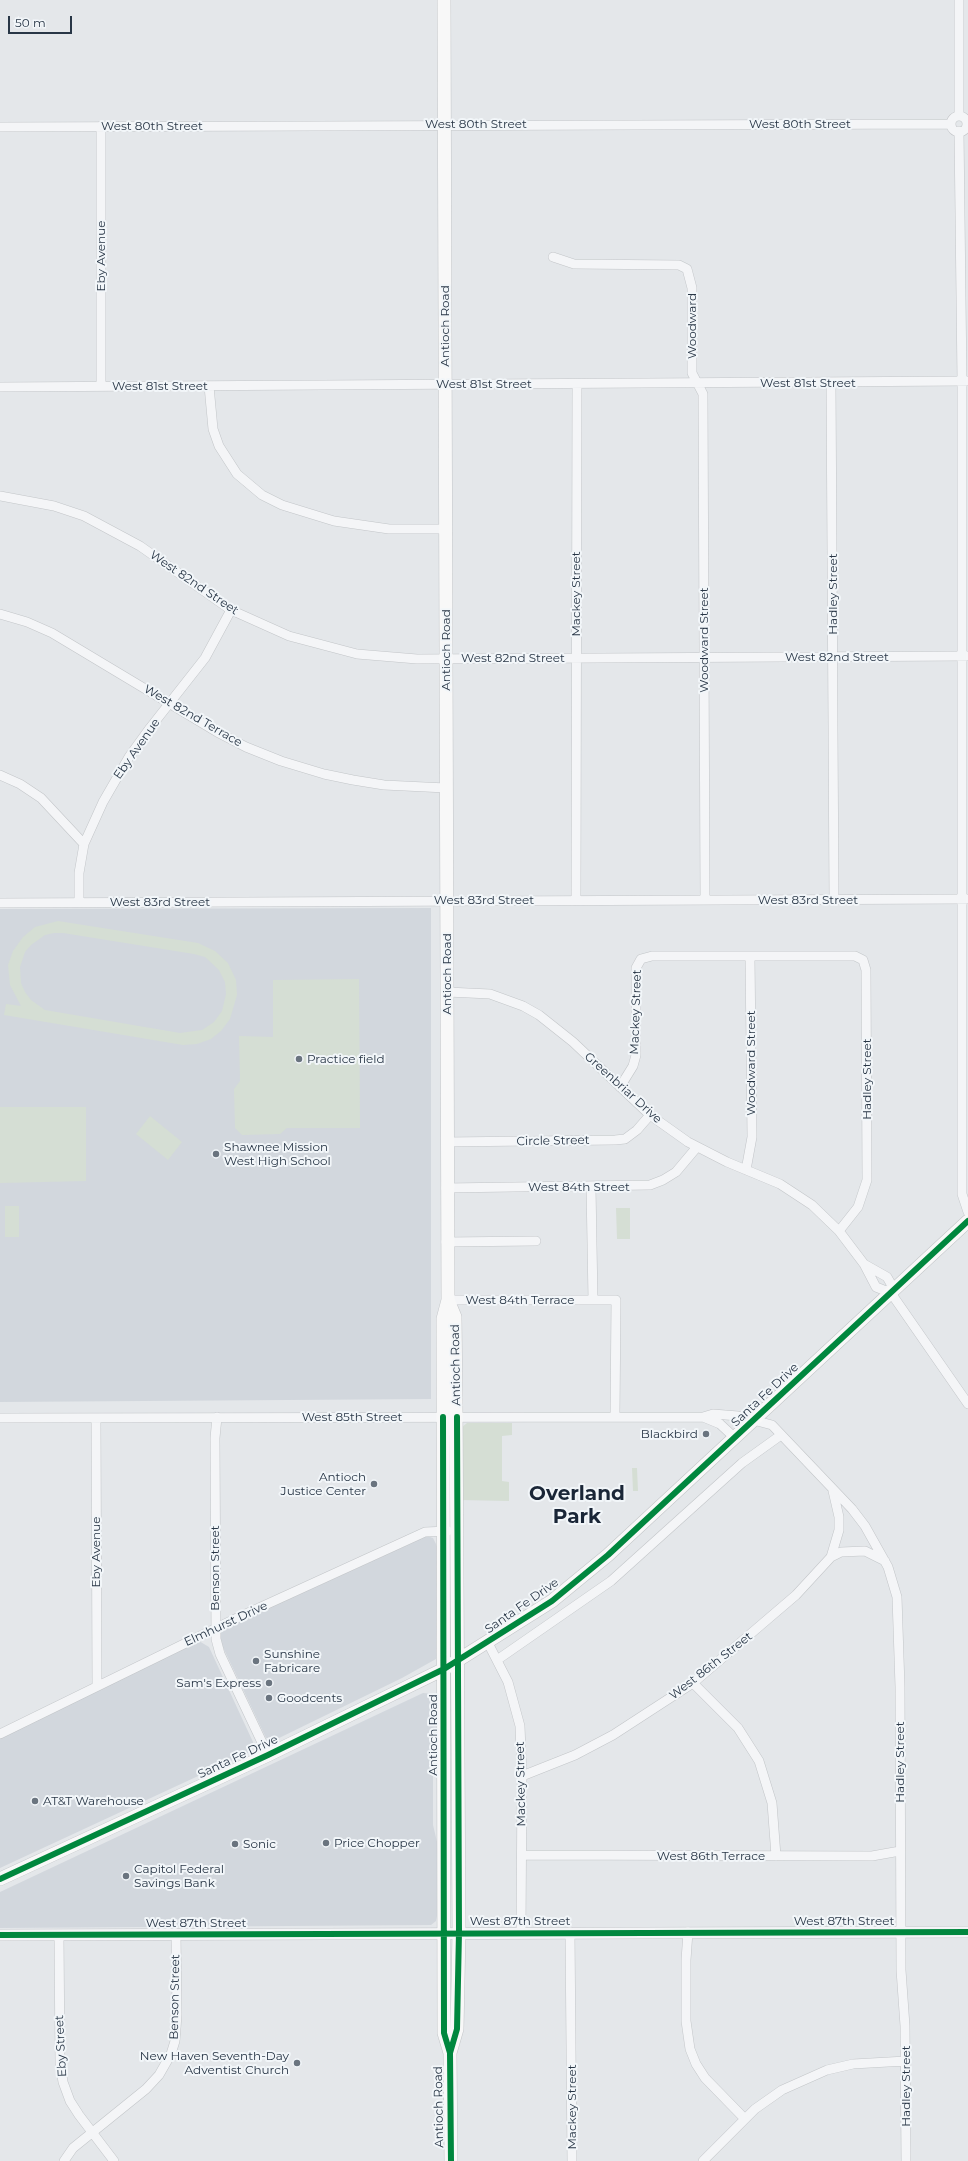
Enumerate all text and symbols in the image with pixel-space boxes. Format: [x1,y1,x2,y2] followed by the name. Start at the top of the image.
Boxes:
[10,8,74,34] scale bar
[15,15,46,30] text: 50 m
[425,117,527,131] street label: West 80th Street
[749,117,851,131] street label: West 80th Street
[101,119,203,133] street label: West 80th Street
[94,221,108,291] street label: Eby Avenue
[438,285,452,367] street label: Antioch Road
[685,293,699,359] street label: Woodward
[760,376,856,390] street label: West 81st Street
[436,377,532,391] street label: West 81st Street
[112,379,208,393] street label: West 81st Street
[147,548,241,618] street label: West 82nd Street
[569,551,583,637] street label: Mackey Street
[826,553,840,635] street label: Hadley Street
[697,587,711,693] street label: Woodward Street
[439,609,453,691] street label: Antioch Road
[785,650,889,664] street label: West 82nd Street
[461,651,565,665] street label: West 82nd Street
[141,682,245,750] street label: West 82nd Terrace
[111,716,163,782] street label: Eby Avenue
[434,893,534,907] street label: West 83rd Street
[758,893,858,907] street label: West 83rd Street
[110,895,210,909] street label: West 83rd Street
[440,933,454,1015] street label: Antioch Road
[627,969,645,1055] street label: Mackey Street
[744,1010,758,1116] street label: Woodward Street
[860,1038,874,1120] street label: Hadley Street
[581,1049,665,1127] street label: Greenbriar Drive
[307,1052,385,1066] place label: Practice field
[294,1054,304,1064] marker: Practice field
[516,1133,590,1149] street label: Circle Street
[224,1140,331,1168] place label: Shawnee Mission West High School
[211,1149,221,1159] marker: Shawnee Mission West High School
[528,1180,630,1194] street label: West 84th Street
[465,1293,575,1307] street label: West 84th Terrace
[448,1324,464,1406] street label: Antioch Road
[728,1360,802,1430] street label: Santa Fe Drive
[302,1410,402,1424] street label: West 85th Street
[641,1427,698,1441] place label: Blackbird
[701,1429,711,1439] marker: Blackbird
[281,1470,366,1498] place label: Antioch Justice Center
[369,1479,379,1489] marker: Antioch Justice Center
[529,1482,625,1529] district label: Overland Park
[89,1517,103,1587] street label: Eby Avenue
[208,1525,222,1611] street label: Benson Street
[482,1575,562,1637] street label: Santa Fe Drive
[182,1598,270,1650] street label: Elmhurst Drive
[667,1629,755,1703] street label: West 86th Street
[264,1647,320,1675] place label: Sunshine Fabricare
[251,1656,261,1666] marker: Sunshine Fabricare
[176,1676,261,1690] place label: Sam's Express
[264,1678,274,1688] marker: Sam's Express
[277,1691,342,1705] place label: Goodcents
[264,1693,274,1703] marker: Goodcents
[426,1694,440,1776] street label: Antioch Road
[893,1721,907,1803] street label: Hadley Street
[196,1732,280,1782] street label: Santa Fe Drive
[513,1741,529,1827] street label: Mackey Street
[43,1794,144,1808] place label: AT&T Warehouse
[30,1796,40,1806] marker: AT&T Warehouse
[334,1836,420,1850] place label: Price Chopper
[243,1837,276,1851] place label: Sonic
[321,1838,331,1848] marker: Price Chopper
[230,1839,240,1849] marker: Sonic
[657,1849,765,1863] street label: West 86th Terrace
[134,1862,224,1890] place label: Capitol Federal Savings Bank
[121,1871,131,1881] marker: Capitol Federal Savings Bank
[470,1914,570,1928] street label: West 87th Street
[794,1914,894,1928] street label: West 87th Street
[146,1916,246,1930] street label: West 87th Street
[167,1954,183,2040] street label: Benson Street
[52,2015,70,2077] street label: Eby Street
[899,2045,913,2127] street label: Hadley Street
[140,2049,289,2077] place label: New Haven Seventh-Day Adventist Church
[292,2058,302,2068] marker: New Haven Seventh-Day Adventist Church
[565,2064,579,2150] street label: Mackey Street
[431,2066,447,2148] street label: Antioch Road

